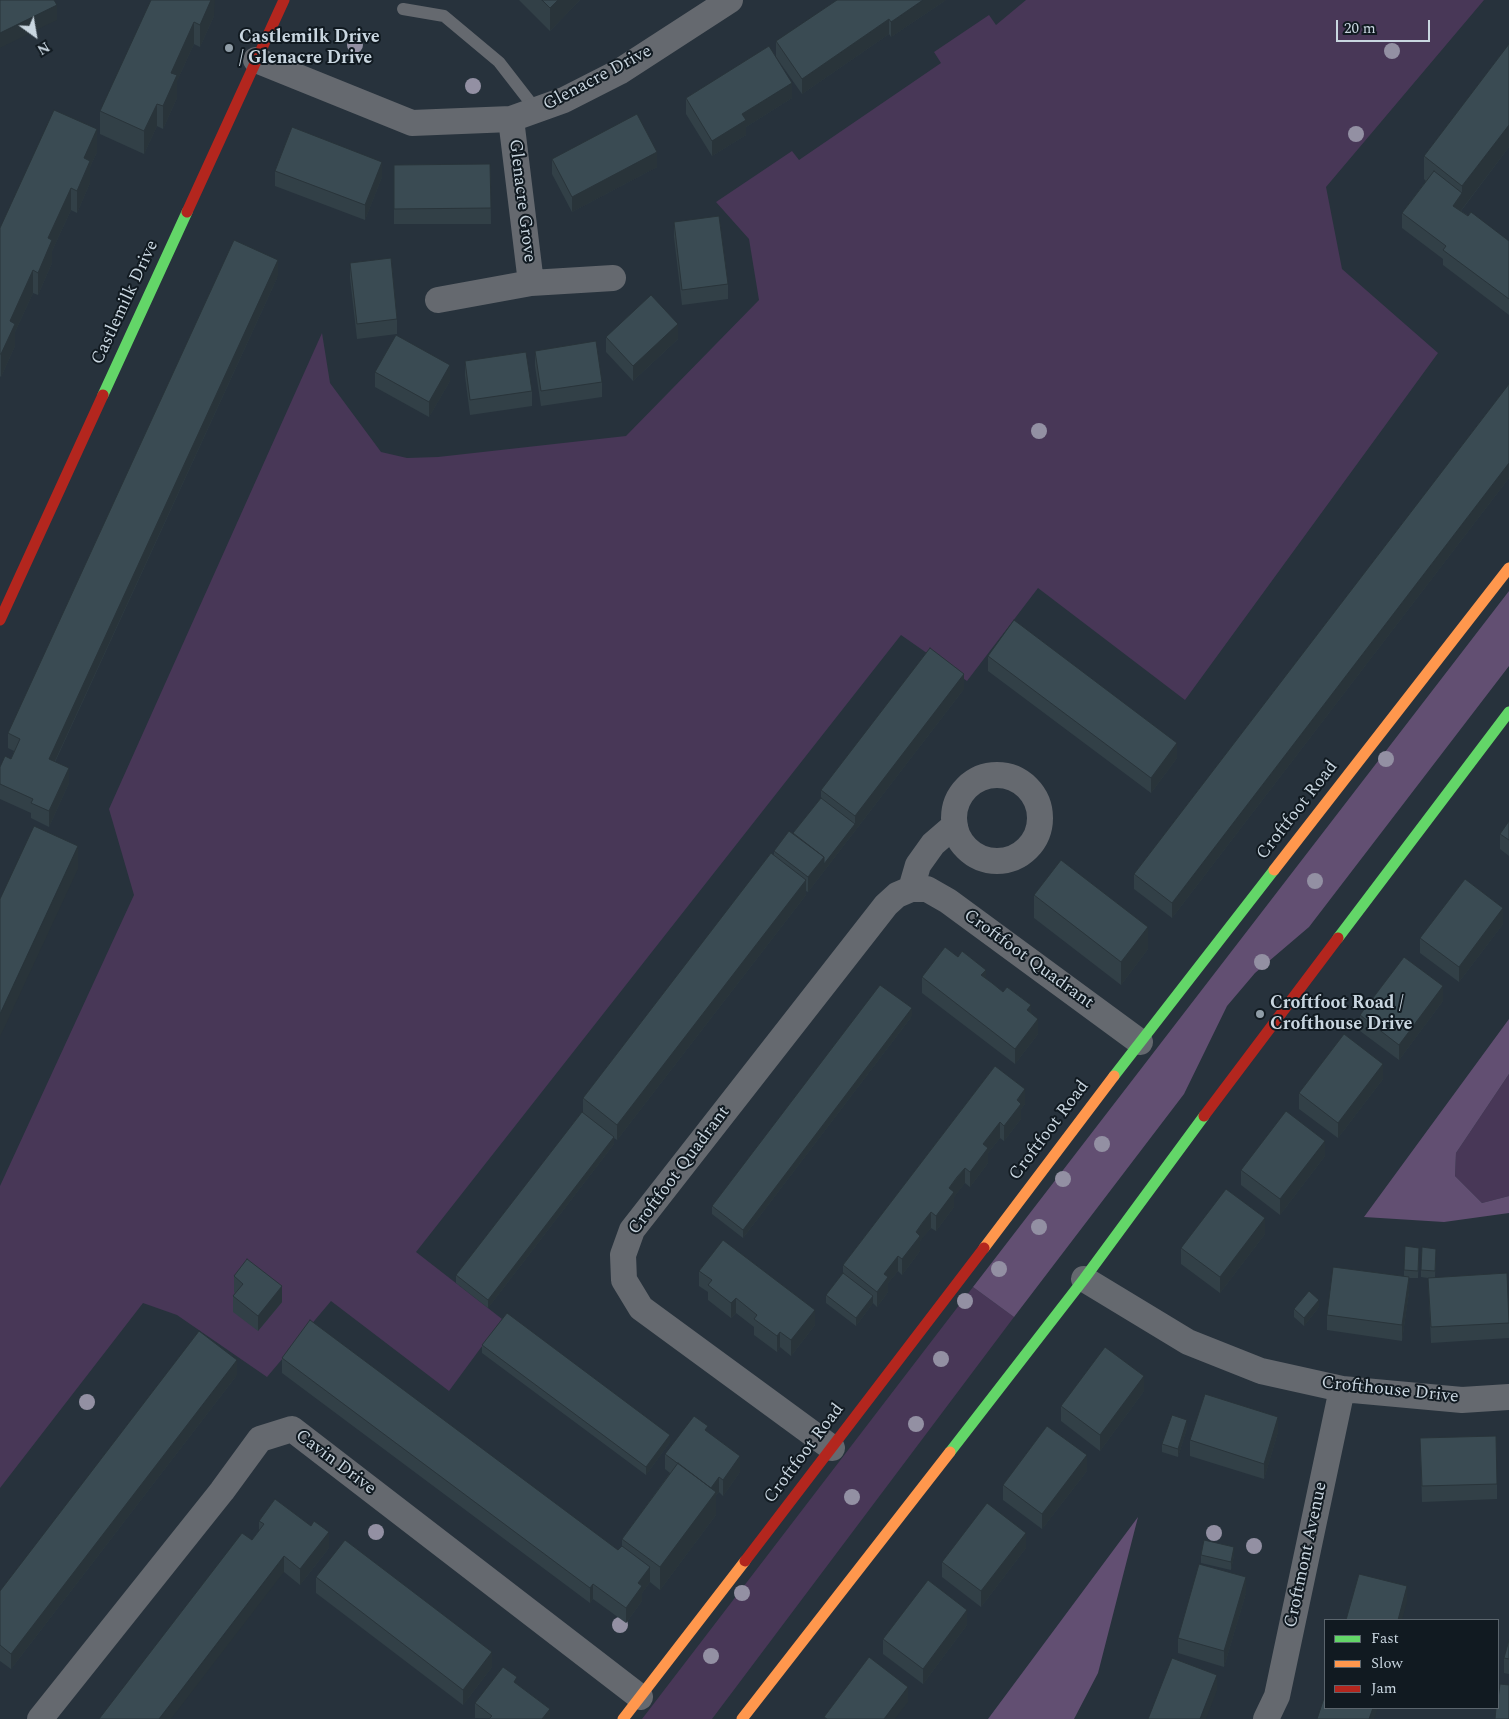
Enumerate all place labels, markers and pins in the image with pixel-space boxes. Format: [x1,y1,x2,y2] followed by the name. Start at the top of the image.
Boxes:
[239,27,380,70] place label: Castlemilk Drive / Glenacre Drive
[223,42,235,54] marker: Castlemilk Drive / Glenacre Drive
[1270,993,1412,1036] place label: Croftfoot Road / Crofthouse Drive
[1254,1008,1266,1020] marker: Croftfoot Road / Crofthouse Drive

